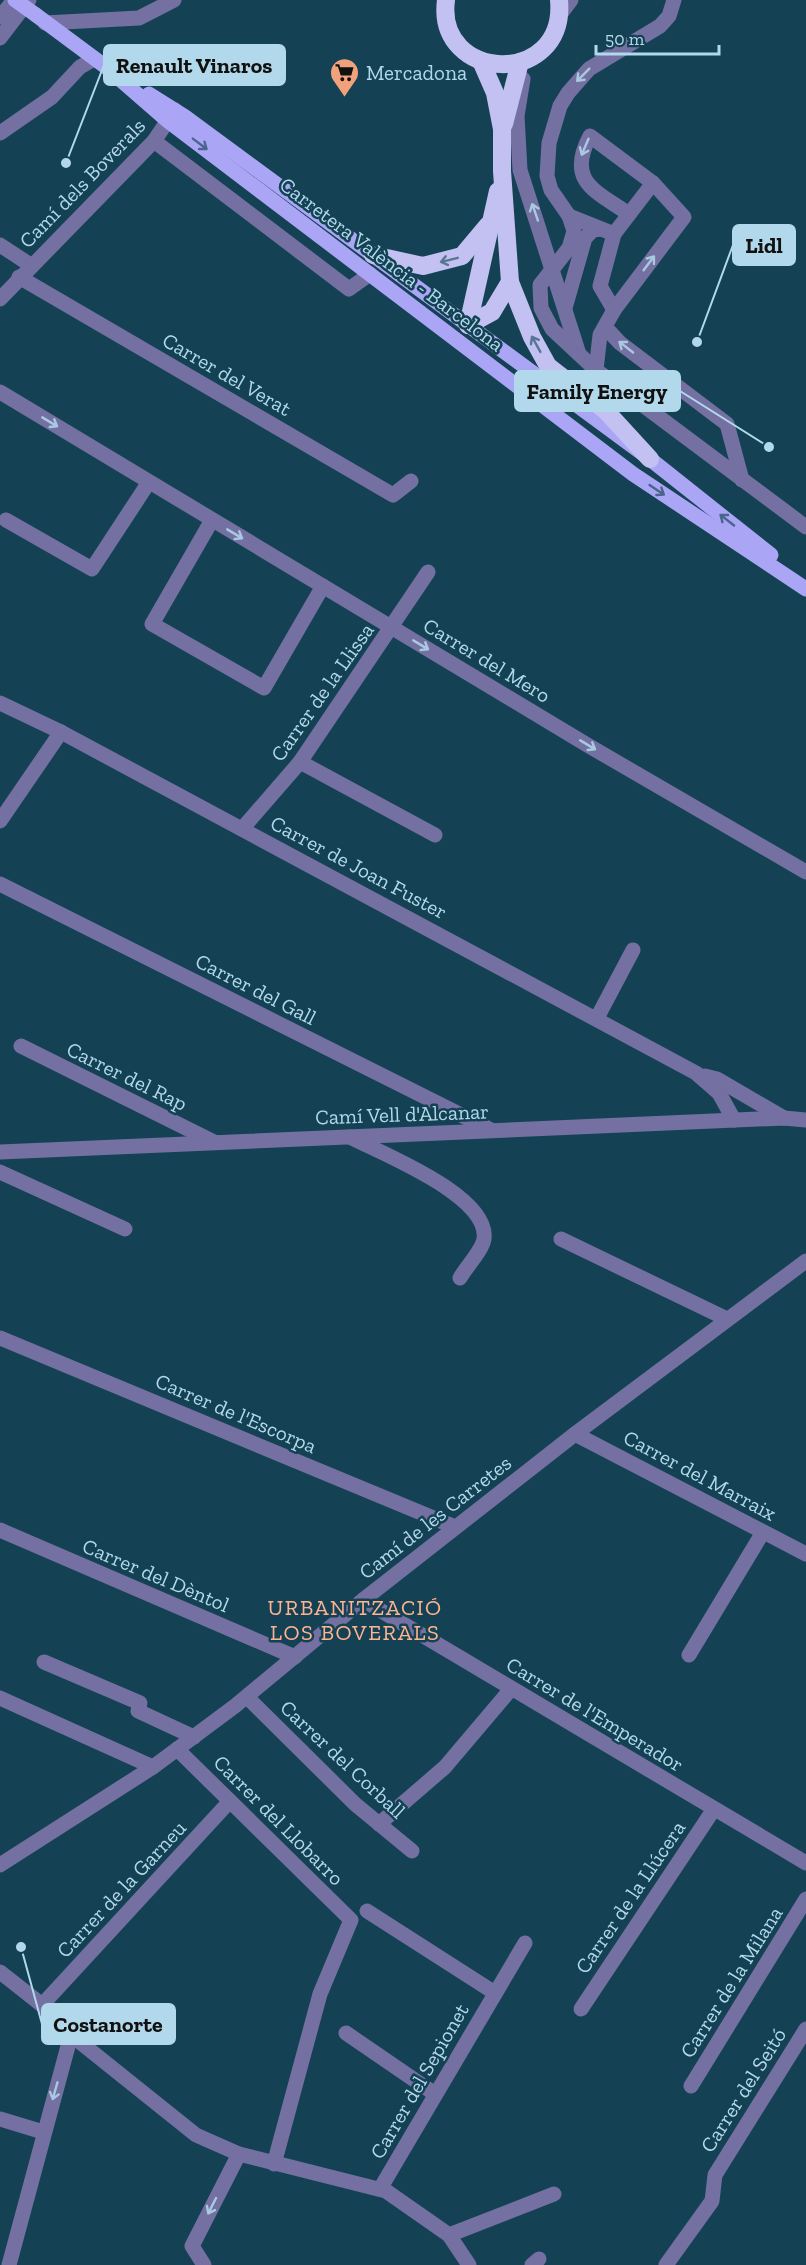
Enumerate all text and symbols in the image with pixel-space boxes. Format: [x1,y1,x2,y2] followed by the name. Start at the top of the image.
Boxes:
[596,18,719,56] scale bar
[605,28,645,50] text: 50 m
[104,45,285,85] callout: Renault Vinaros
[116,52,272,79] text: Renault Vinaros
[329,56,361,98] supermarket icon: Mercadona
[366,60,467,85] place label: Mercadona
[576,67,591,82] one-way arrow
[14,113,150,253] street label: Camí dels Boverals
[191,138,207,151] one-way arrow
[579,138,590,156] one-way arrow
[275,172,509,356] street label: Carretera València - Barcelona
[528,203,539,222] one-way arrow
[733,225,795,265] callout: Lidl
[745,232,783,259] text: Lidl
[440,254,459,266] one-way arrow
[643,255,656,271] one-way arrow
[158,327,296,421] street label: Carrer del Verat
[530,336,542,353] one-way arrow
[618,341,634,354] one-way arrow
[515,371,680,411] callout: Family Energy
[527,378,668,405] text: Family Energy
[41,417,58,429] one-way arrow
[648,484,665,496] one-way arrow
[719,514,735,527] one-way arrow
[226,528,243,540] one-way arrow
[419,612,555,708] street label: Carrer del Mero
[265,618,379,766] street label: Carrer de la Llissa
[412,639,429,651] one-way arrow
[579,739,596,751] one-way arrow
[267,810,451,924] street label: Carrer de Joan Fuster
[191,948,321,1030] street label: Carrer del Gall
[63,1036,191,1116] street label: Carrer del Rap
[315,1098,489,1130] street label: Camí Vell d'Alcanar
[152,1368,320,1458] street label: Carrer de l'Escorpa
[619,1424,781,1526] street label: Carrer del Marraix
[354,1450,516,1584] street label: Camí de les Carretes
[79,1533,234,1617] street label: Carrer del Dèntol
[268,1594,442,1646] district label: URBANITZACIÓ LOS BOVERALS
[502,1651,688,1777] street label: Carrer de l'Emperador
[275,1695,411,1824] street label: Carrer del Corball
[209,1750,349,1890] street label: Carrer del Llobarro
[51,1815,191,1963] street label: Carrer de la Garneu
[570,1816,690,1978] street label: Carrer de la Llúcera
[674,1902,788,2062] street label: Carrer de la Milana
[364,1999,474,2163] street label: Carrer del Sepionet
[42,2004,175,2044] callout: Costanorte
[53,2011,163,2038] text: Costanorte
[695,2023,791,2157] street label: Carrer del Seitó
[49,2081,60,2100] one-way arrow
[206,2197,218,2215] one-way arrow

